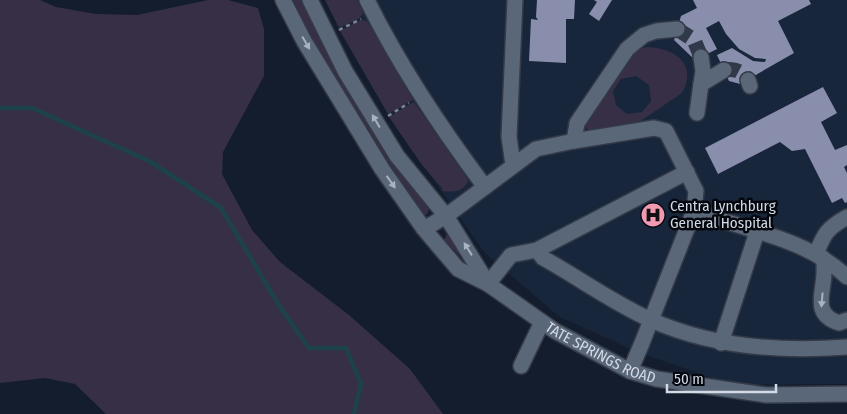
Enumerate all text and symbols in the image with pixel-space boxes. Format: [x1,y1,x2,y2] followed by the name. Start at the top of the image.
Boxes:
[302,36,310,50] one-way arrow
[371,114,380,127] one-way arrow
[386,175,396,188] one-way arrow
[670,197,776,232] place label: Centra Lynchburg General Hospital
[640,202,666,228] hospital icon: Centra Lynchburg General Hospital
[463,243,473,256] one-way arrow
[818,292,826,308] one-way arrow
[542,318,658,387] street label: TATE SPRINGS ROAD
[667,362,776,394] scale bar
[674,370,704,388] text: 50 m

